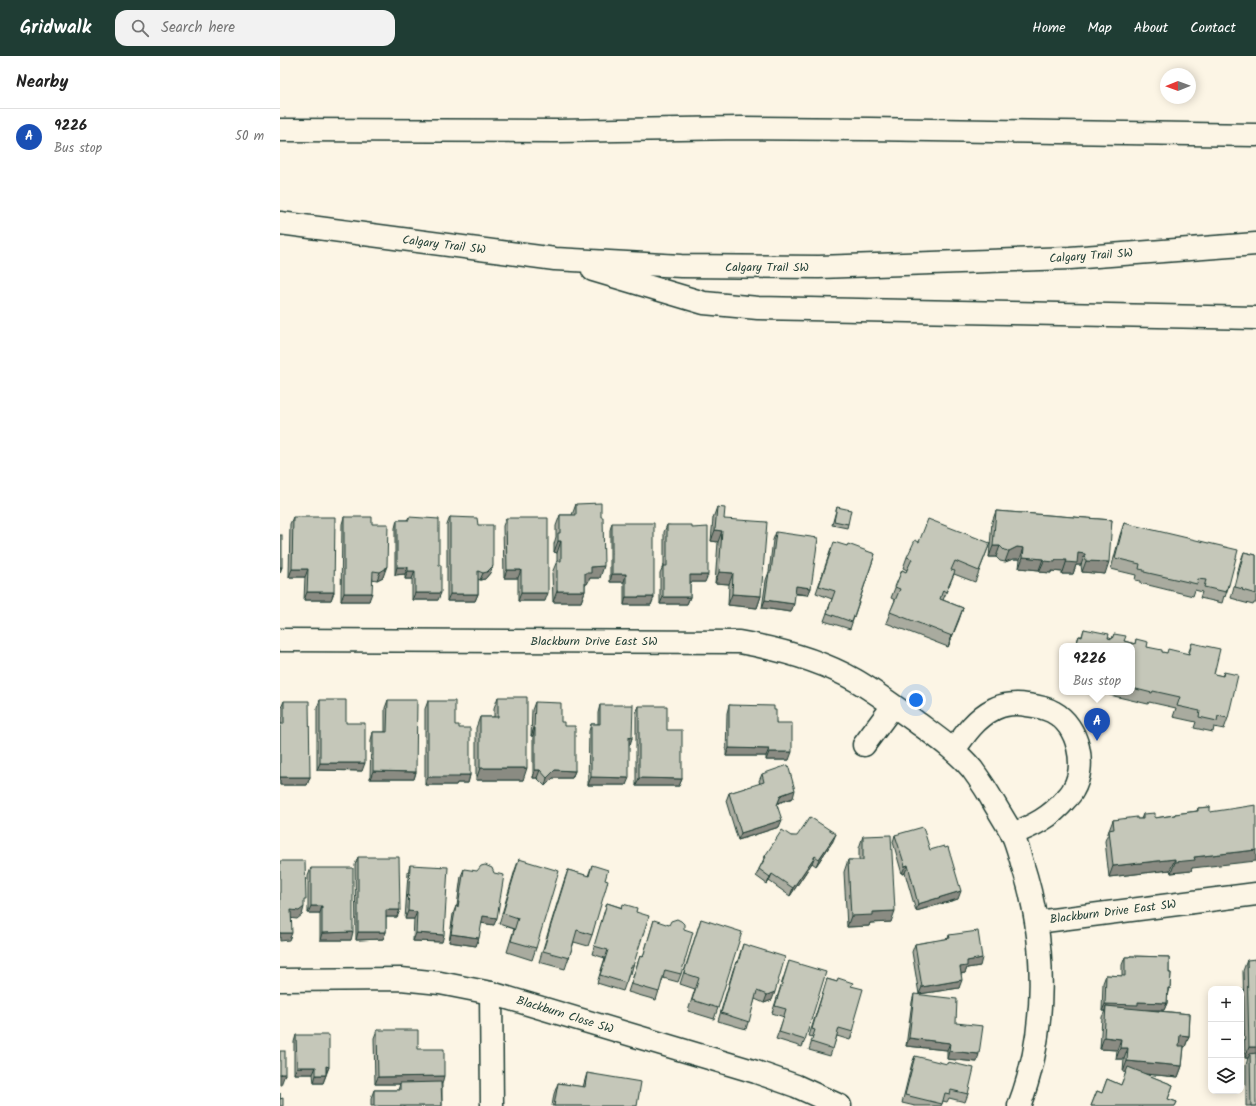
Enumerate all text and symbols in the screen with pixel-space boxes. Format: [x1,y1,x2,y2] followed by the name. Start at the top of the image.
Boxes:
[115,10,395,46] search box
[20,13,91,43] text: Gridwalk
[161,16,235,40] text: Search here
[129,17,151,39] icon: search
[1032,17,1066,39] text: Home
[1088,17,1112,39] text: Map
[1134,17,1168,39] text: About
[1190,17,1236,39] text: Contact
[1160,68,1196,104] north arrow
[16,69,68,96] text: Nearby
[54,114,87,138] text: 9226
[25,126,33,147] text: A
[235,126,264,147] text: 50 m
[54,138,102,159] text: Bus stop
[401,230,487,260] street label: Calgary Trail SW
[1048,244,1134,268] street label: Calgary Trail SW
[725,258,809,277] street label: Calgary Trail SW
[530,632,658,651] street label: Blackburn Drive East SW
[1059,643,1135,695] popup
[1073,647,1106,671] text: 9226
[1073,671,1121,692] text: Bus stop
[906,690,926,710] your location
[1084,708,1110,741] pin: A
[1049,895,1177,929] street label: Blackburn Drive East SW
[1208,986,1244,1094] map controls
[1208,986,1244,1022] button: +
[514,991,616,1039] street label: Blackburn Close SW
[1208,1022,1244,1058] button: −
[1208,1058,1244,1094] button: layers

